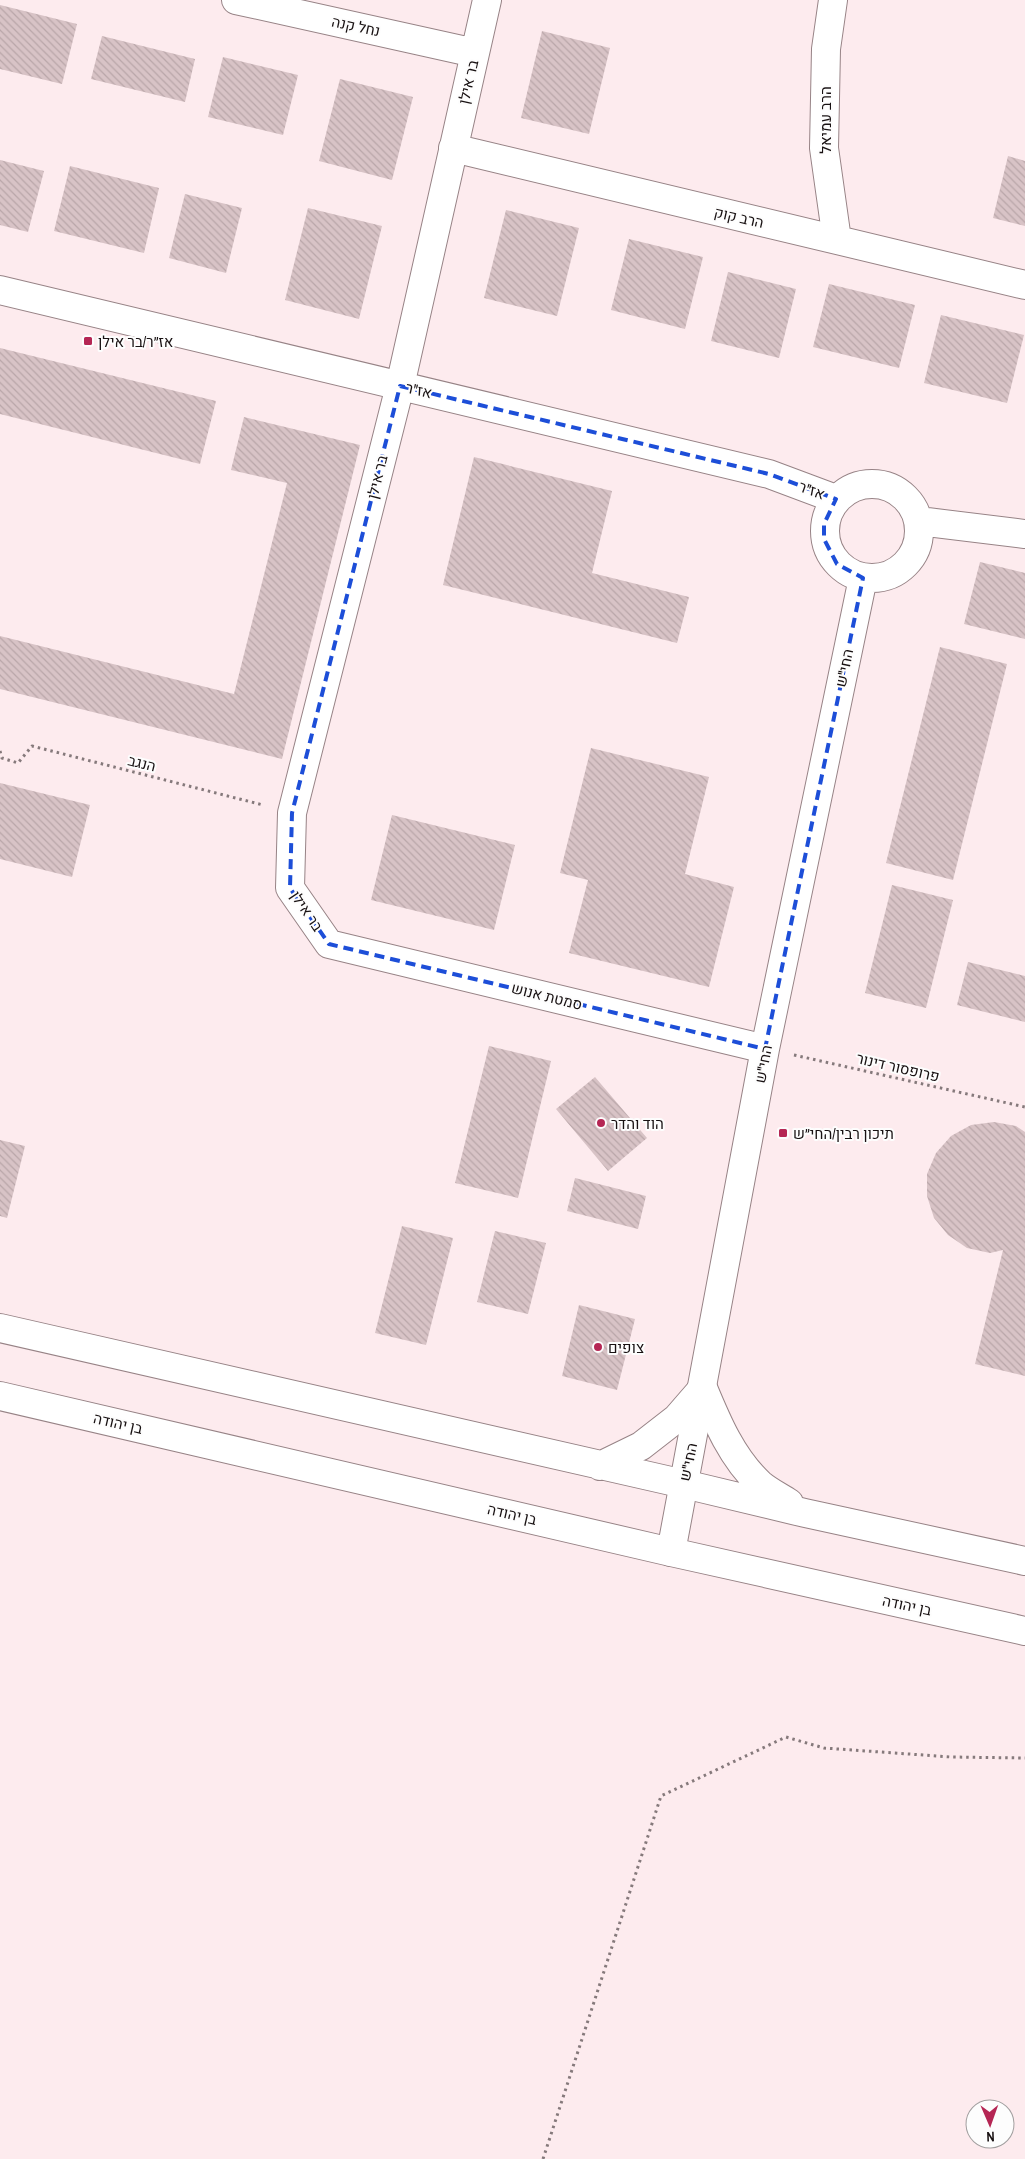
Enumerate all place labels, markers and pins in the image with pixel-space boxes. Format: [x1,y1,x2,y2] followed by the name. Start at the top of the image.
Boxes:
[98,331,173,352] place label: אז״ר/בר אילן
[82,335,94,347] marker: אז״ר/בר אילן
[611,1113,664,1134] place label: הוד והדר
[595,1117,607,1129] marker: הוד והדר
[793,1123,894,1144] place label: תיכון רבין/החי״ש
[777,1127,789,1139] marker: תיכון רבין/החי״ש
[608,1337,644,1358] place label: צופים
[592,1341,604,1353] marker: צופים

